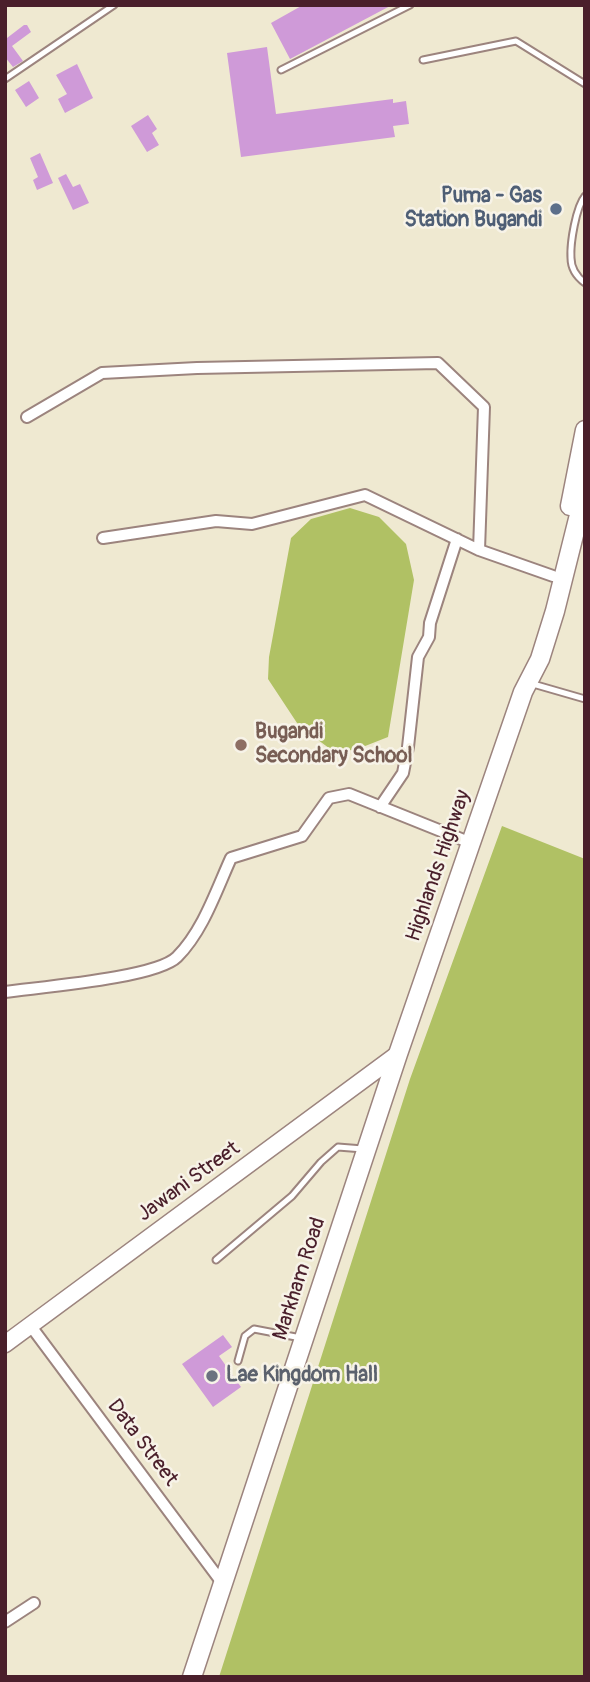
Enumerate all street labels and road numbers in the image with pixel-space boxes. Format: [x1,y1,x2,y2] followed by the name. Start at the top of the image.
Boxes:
[401,787,477,945] street label: Highlands Highway
[133,1136,245,1228] street label: Jawani Street
[268,1215,332,1343] street label: Markham Road
[101,1395,183,1491] street label: Data Street

